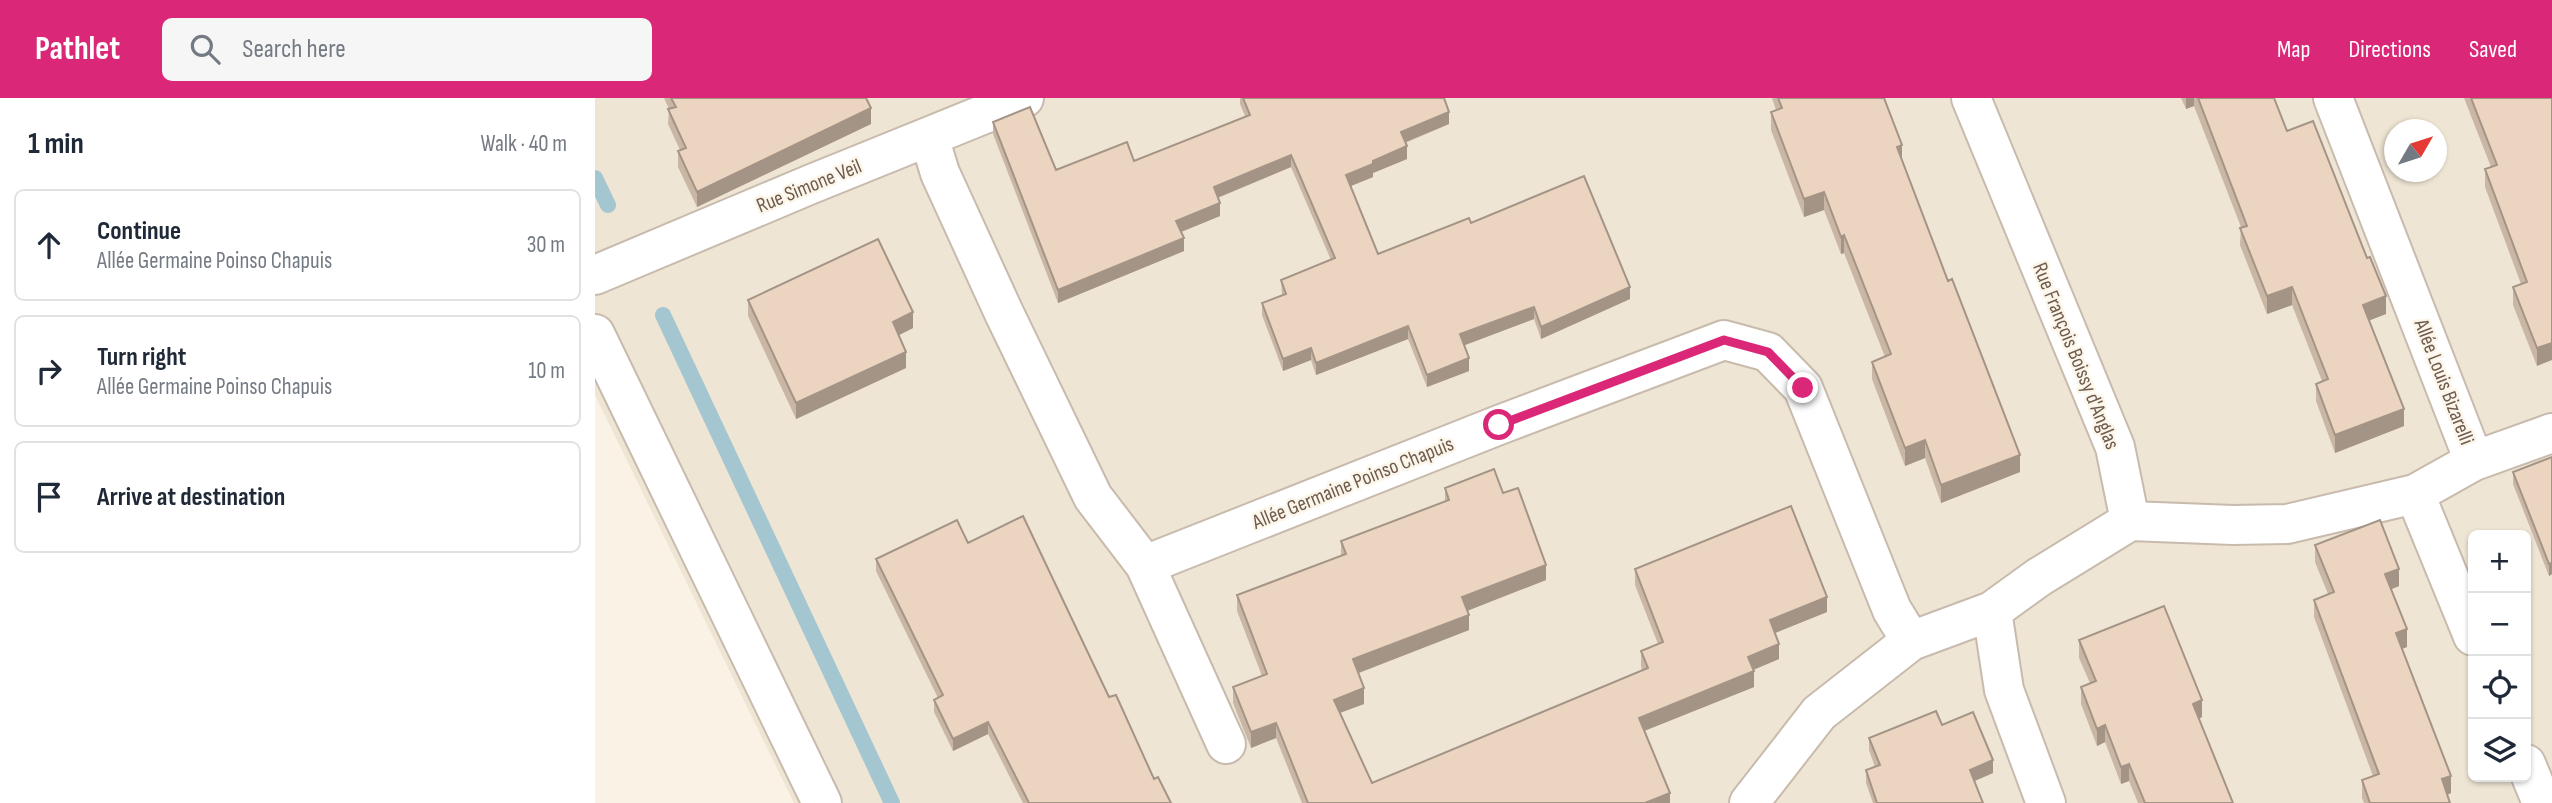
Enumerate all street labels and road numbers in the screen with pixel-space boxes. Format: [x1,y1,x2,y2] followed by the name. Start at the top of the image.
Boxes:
[753,154,865,218] street label: Rue Simone Veil
[2027,259,2125,453] street label: Rue François Boissy d'Anglas
[2408,315,2479,448] street label: Allée Louis Bizarelli
[1248,431,1457,535] street label: Allée Germaine Poinso Chapuis

